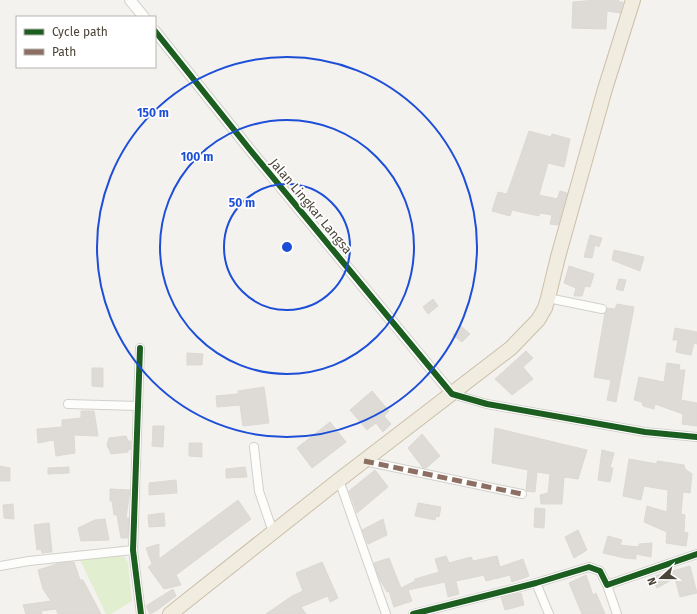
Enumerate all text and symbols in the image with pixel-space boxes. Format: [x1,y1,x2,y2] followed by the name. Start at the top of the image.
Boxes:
[16,16,156,68] legend
[52,25,108,39] text: Cycle path
[52,45,76,59] text: Path
[137,106,169,120] text: 150 m
[181,150,213,164] text: 100 m
[267,155,355,257] street label: Jalan Lingkar Langsa
[229,196,255,210] text: 50 m
[280,240,294,254] centre of rings
[641,558,681,598] north arrow
[645,576,660,587] text: N

